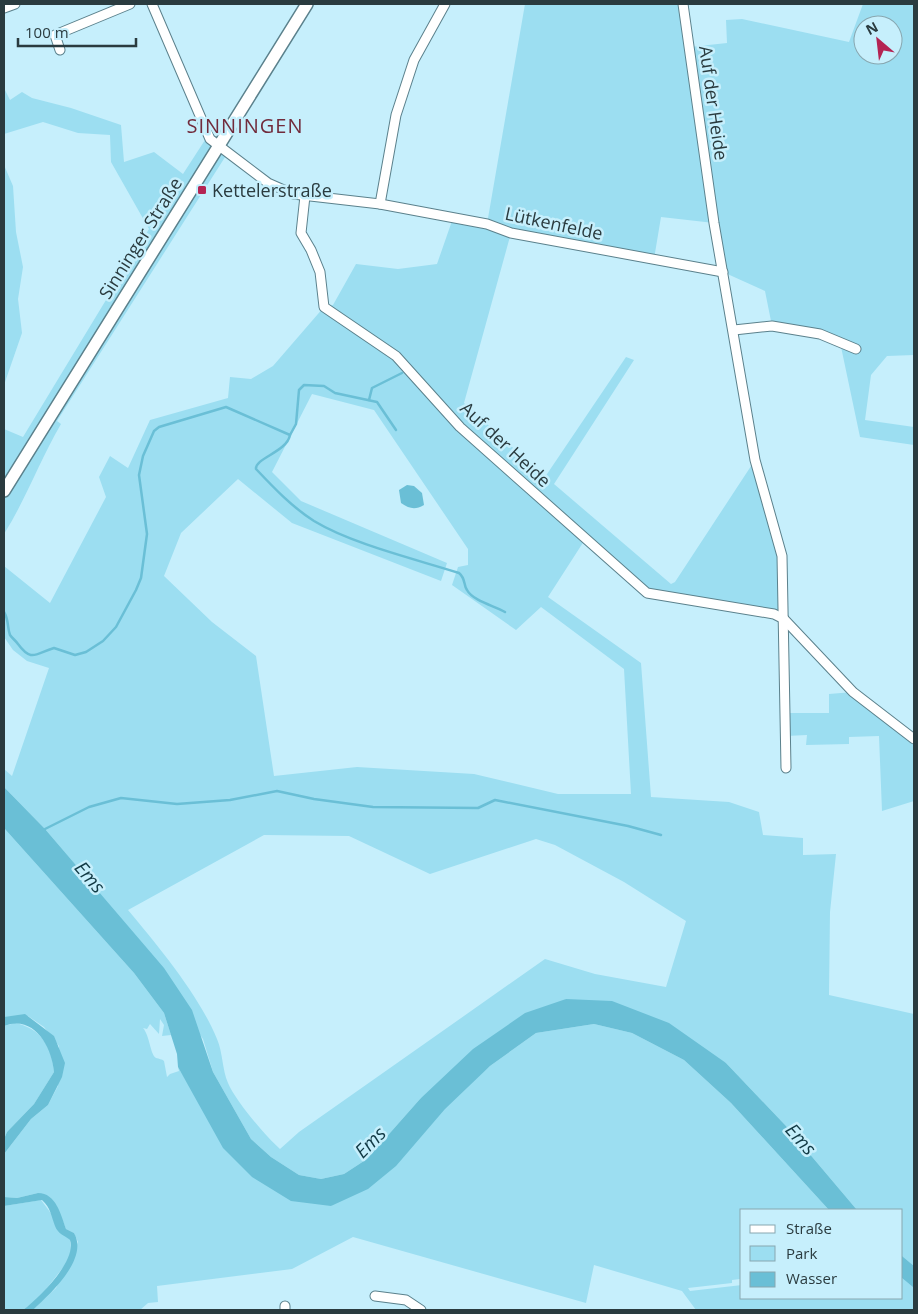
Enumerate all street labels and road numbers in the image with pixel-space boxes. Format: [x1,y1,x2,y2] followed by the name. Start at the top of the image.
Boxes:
[694,44,734,162] street label: Auf der Heide
[93,173,187,303] street label: Sinninger Straße
[503,201,605,245] street label: Lütkenfelde
[456,396,556,492] street label: Auf der Heide

